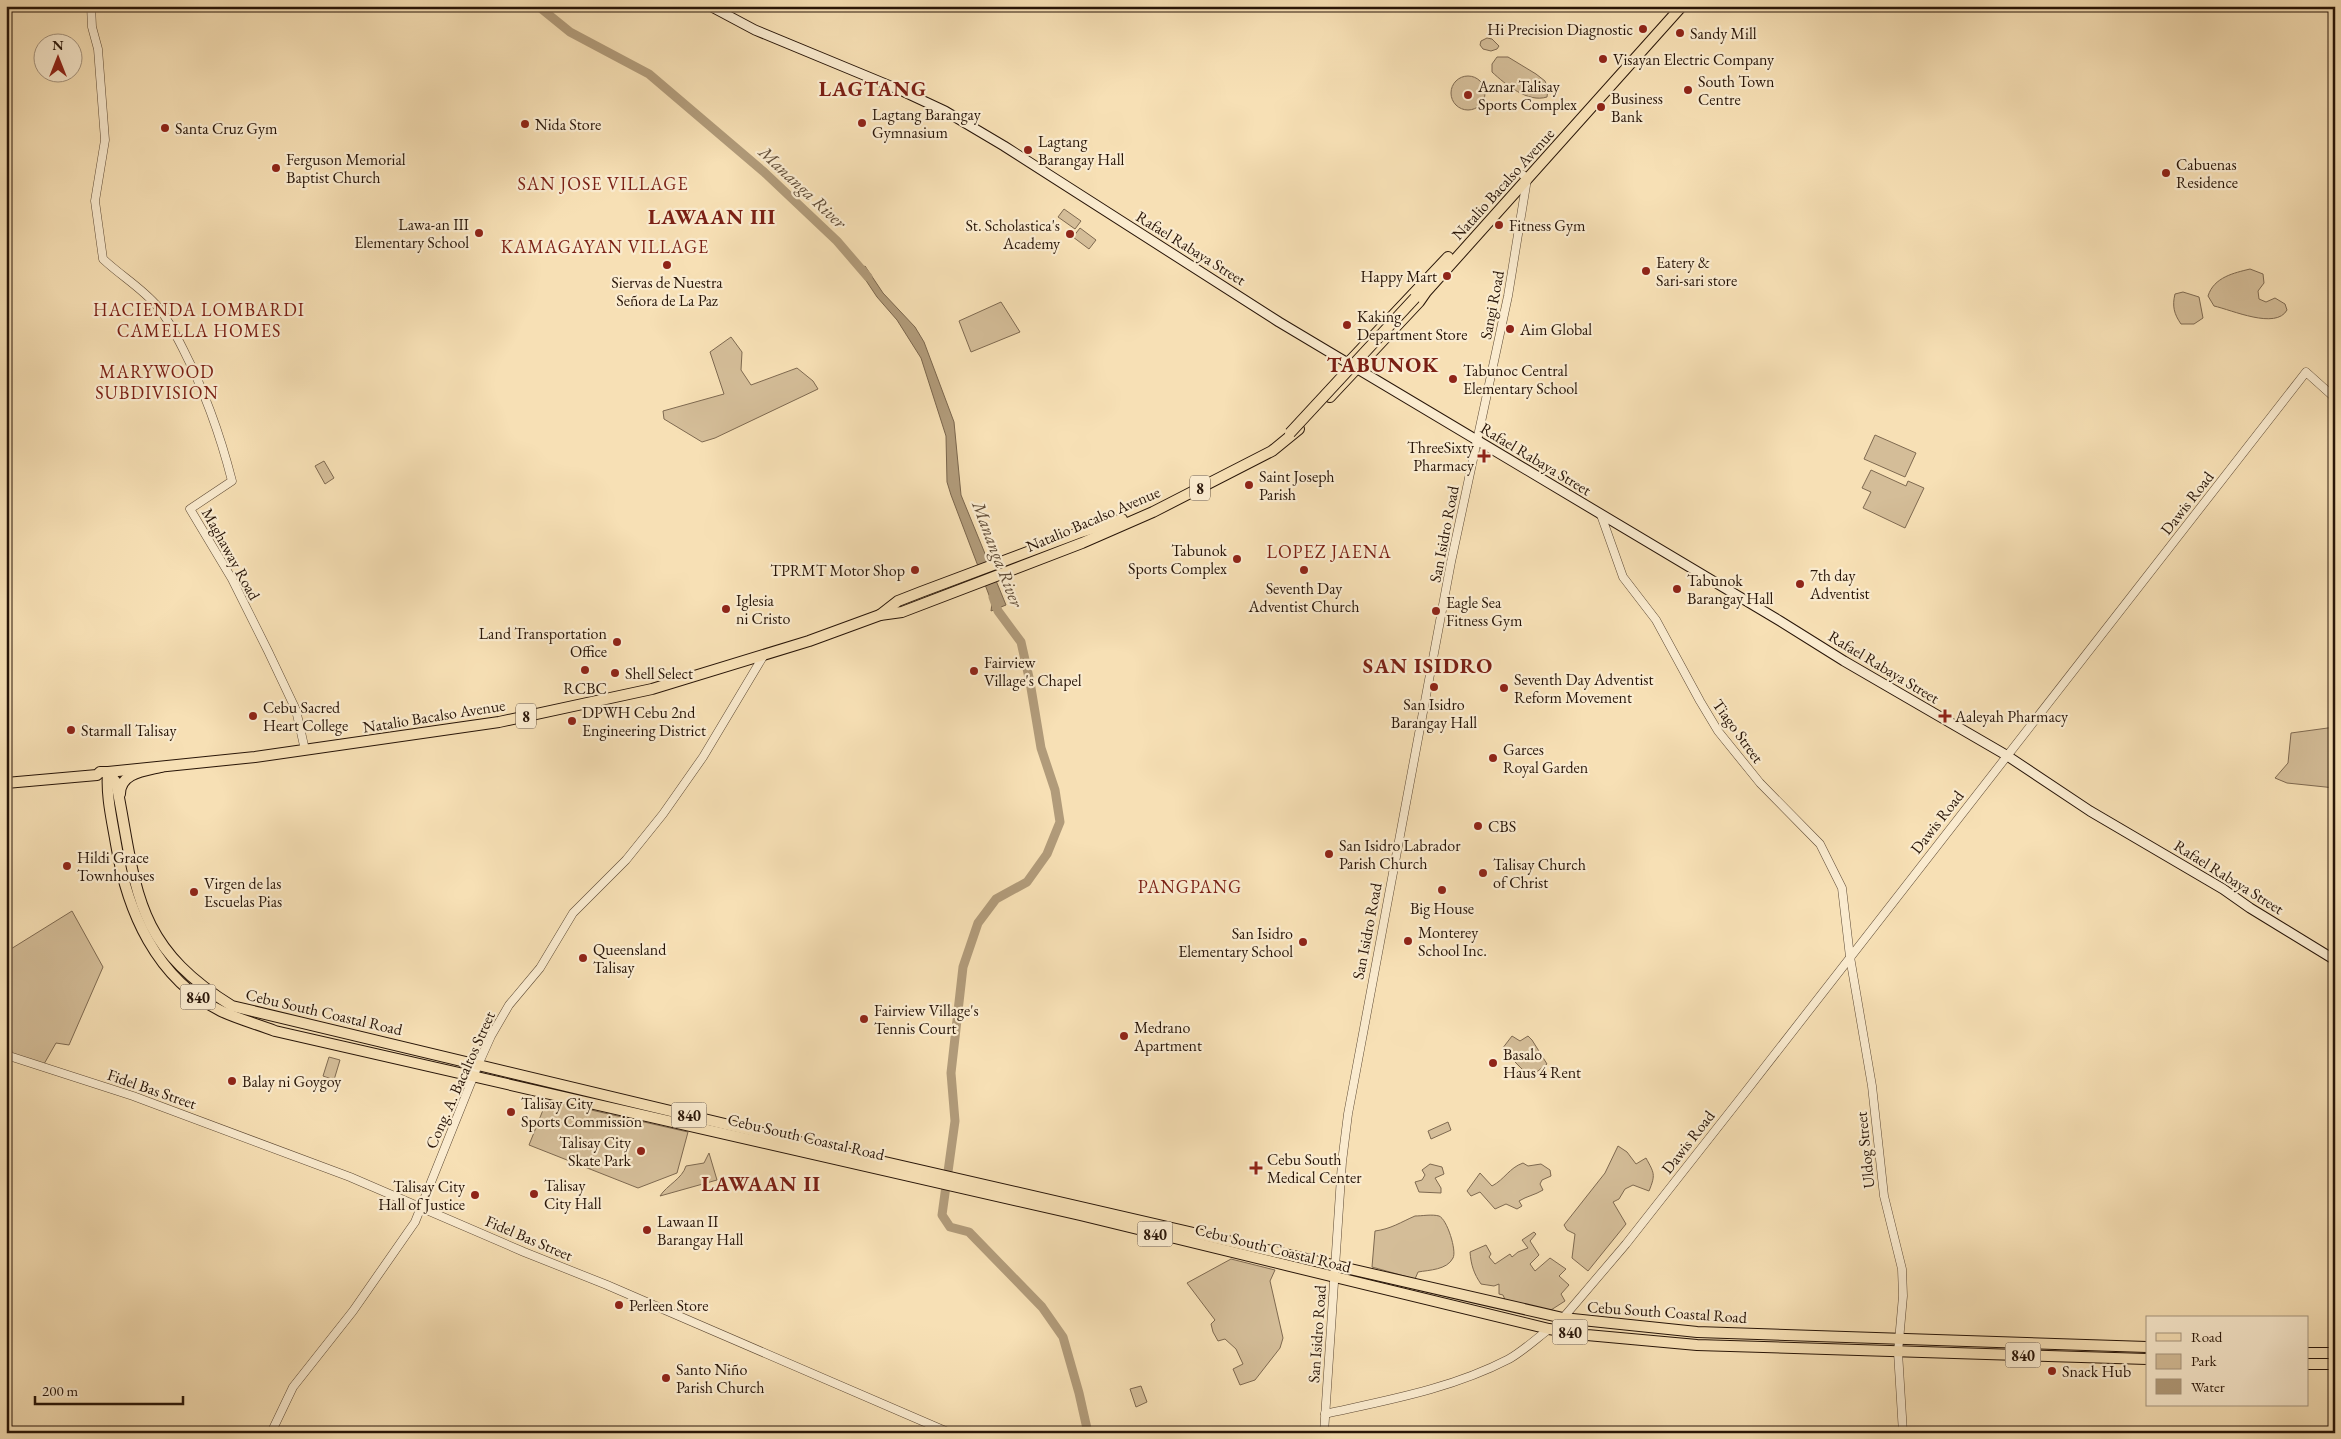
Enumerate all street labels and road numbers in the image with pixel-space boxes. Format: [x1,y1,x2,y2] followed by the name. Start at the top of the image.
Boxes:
[1447,124,1559,244] street label: Natalio Bacalso Avenue
[1132,206,1250,290] street label: Rafael Rabaya Street
[1475,268,1509,341] street label: Sangi Road
[1477,418,1595,500] street label: Rafael Rabaya Street
[2156,466,2219,539] street label: Dawis Road
[1190,476,1210,500] road number: 8
[1023,481,1163,557] street label: Natalio Bacalso Avenue
[1424,483,1464,584] street label: San Isidro Road
[197,504,265,605] street label: Maghaway Road
[1825,626,1943,708] street label: Rafael Rabaya Street
[361,694,507,738] street label: Natalio Bacalso Avenue
[1708,695,1768,767] street label: Tiago Street
[516,704,536,728] road number: 8
[1906,785,1969,858] street label: Dawis Road
[2170,835,2288,919] street label: Rafael Rabaya Street
[1347,880,1387,981] street label: San Isidro Road
[180,984,216,1010] road number: 840
[244,984,405,1040] street label: Cebu South Coastal Road
[420,1008,500,1152] street label: Cong. A. Bacaltos Street
[105,1064,199,1114] street label: Fidel Bas Street
[672,1102,706,1128] road number: 840
[1657,1105,1720,1178] street label: Dawis Road
[726,1109,887,1165] street label: Cebu South Coastal Road
[1851,1111,1879,1189] street label: Uldog Street
[482,1210,576,1266] street label: Fidel Bas Street
[1193,1218,1354,1278] street label: Cebu South Coastal Road
[1138,1222,1172,1246] road number: 840
[1303,1283,1331,1384] street label: San Isidro Road
[1586,1296,1749,1328] street label: Cebu South Coastal Road
[1552,1320,1588,1344] road number: 840
[2006,1342,2040,1368] road number: 840

